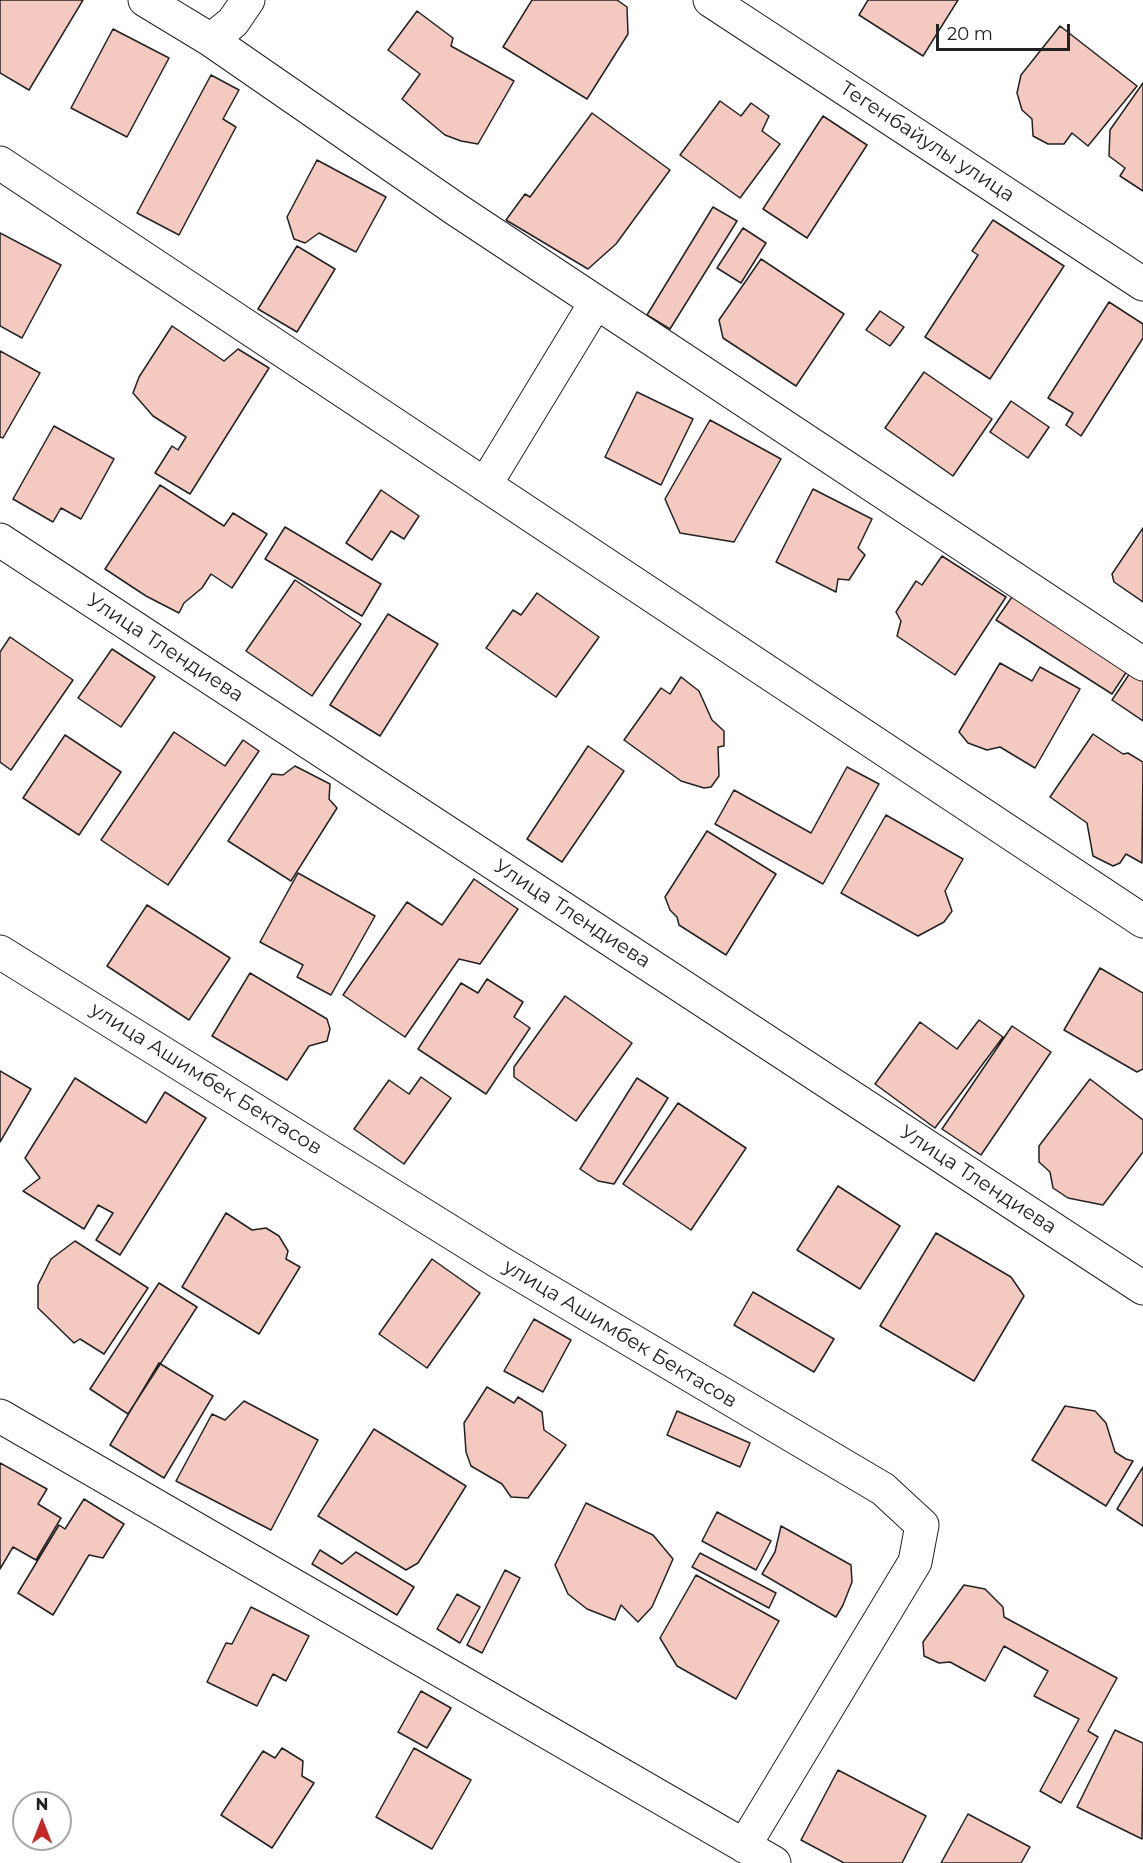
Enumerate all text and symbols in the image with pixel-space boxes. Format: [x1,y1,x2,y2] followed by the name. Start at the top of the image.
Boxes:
[939,12,1072,50] scale bar
[947,23,993,45] text: 20 m
[835,77,1019,207] street label: Тегенбайулы улица
[82,588,248,708] street label: Улица Тлендиева
[489,854,655,974] street label: Улица Тлендиева
[86,998,326,1160] street label: улица Ашимбек Бектасов
[895,1120,1061,1240] street label: Улица Тлендиева
[499,1255,741,1413] street label: улица Ашимбек Бектасов
[12,1791,72,1851] north arrow
[36,1795,48,1814] text: N

